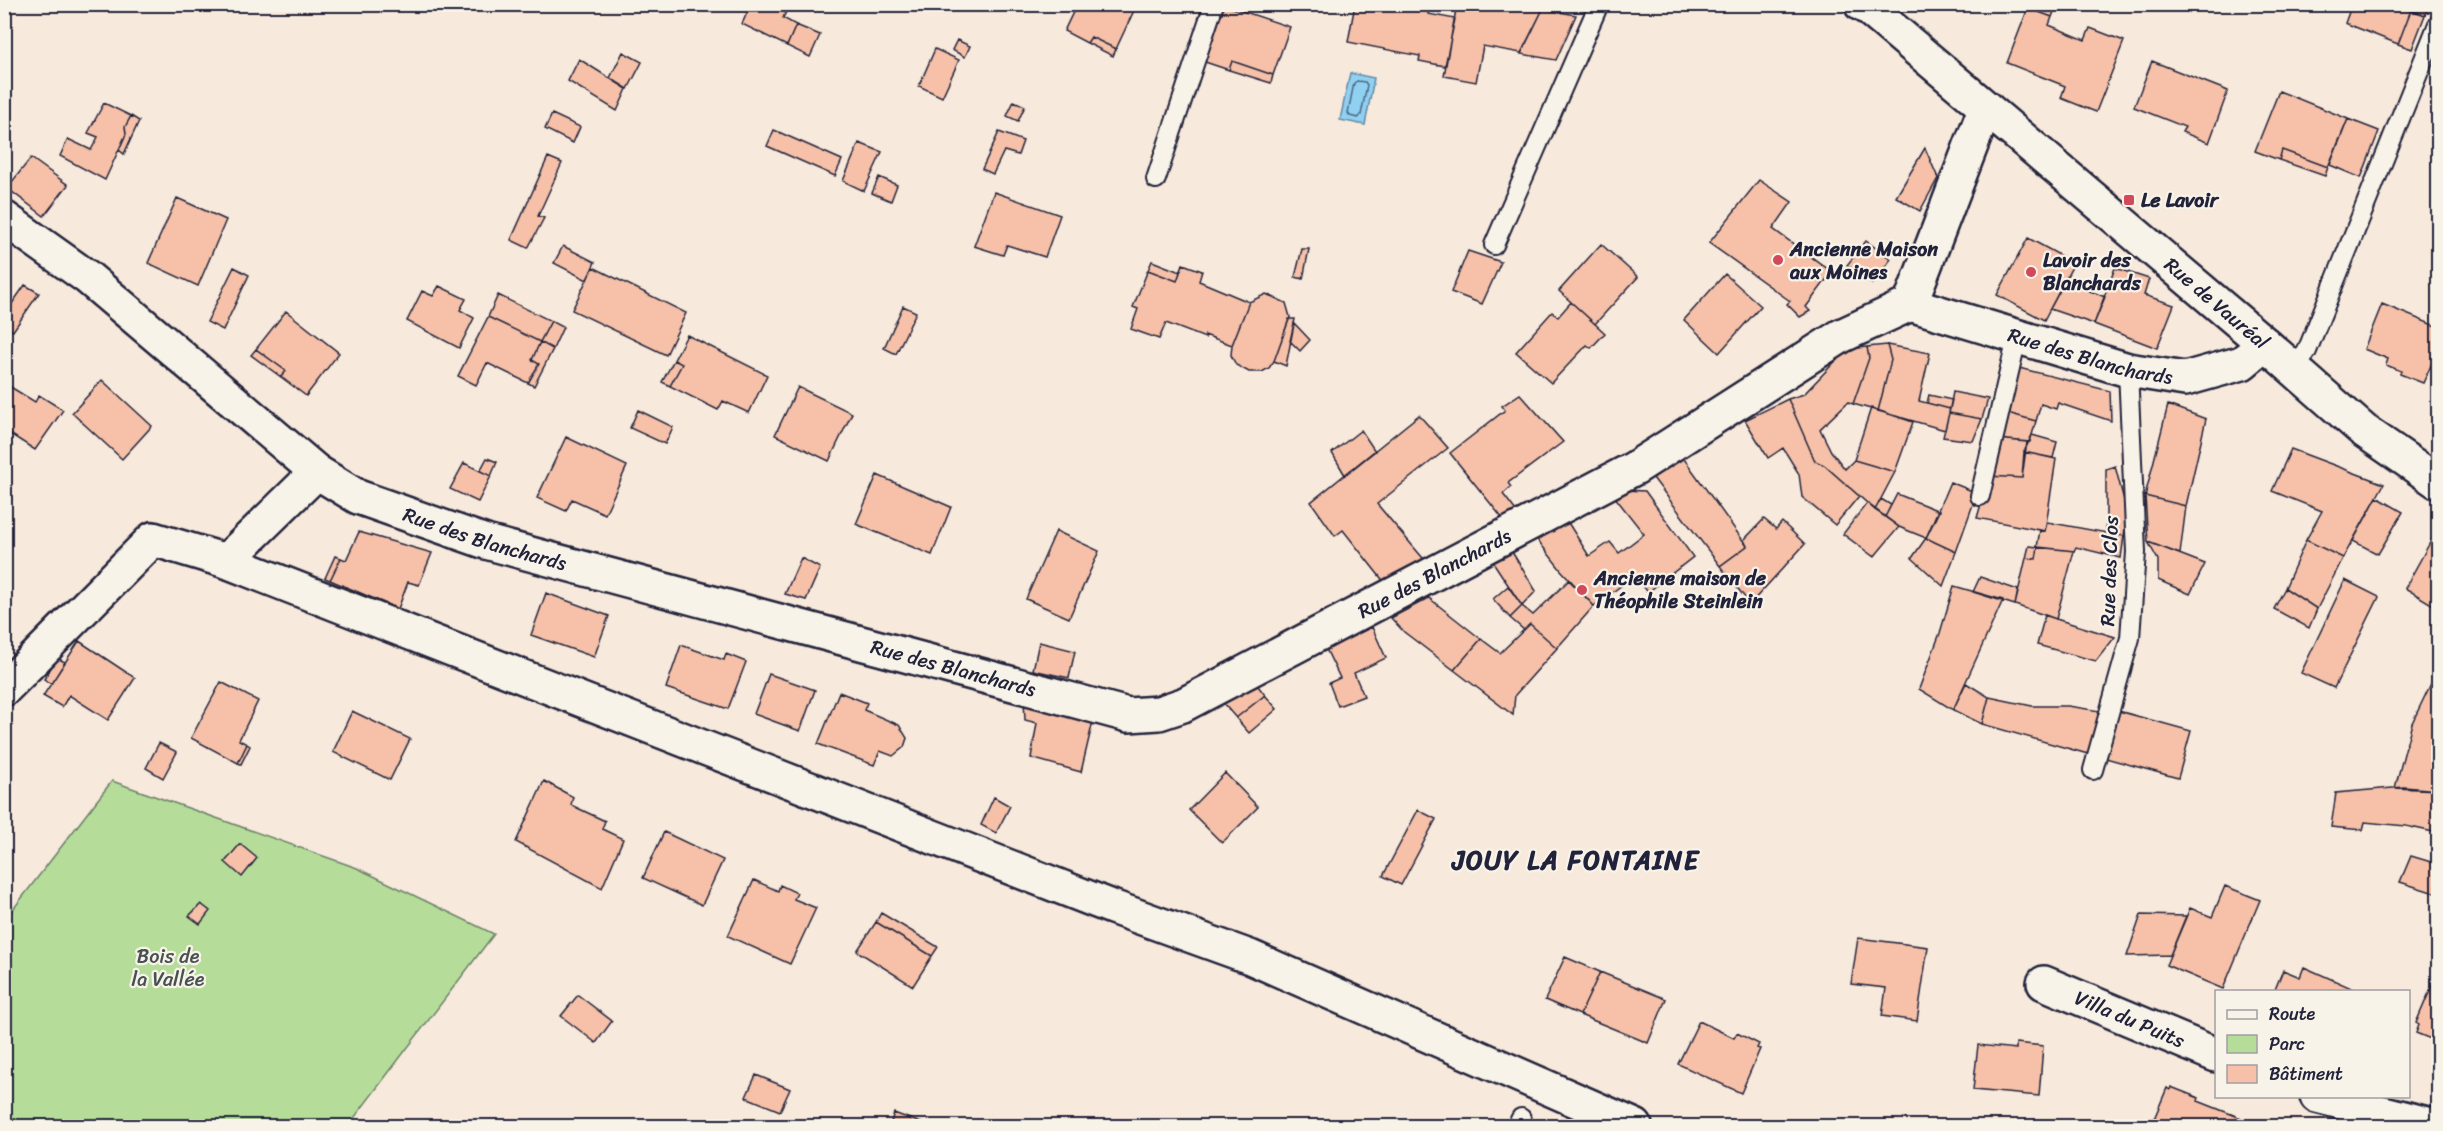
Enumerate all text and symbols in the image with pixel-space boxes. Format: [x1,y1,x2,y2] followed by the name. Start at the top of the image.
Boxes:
[2141,183,2220,218] place label: Le Lavoir
[2122,193,2136,207] marker: Le Lavoir
[1789,232,1938,290] place label: Ancienne Maison aux Moines
[2043,243,2141,301] place label: Lavoir des Blanchards
[2156,248,2277,359] street label: Rue de Vauréal
[1771,253,1785,267] marker: Ancienne Maison aux Moines
[2024,265,2038,279] marker: Lavoir des Blanchards
[2004,318,2176,395] street label: Rue des Blanchards
[398,497,571,581] street label: Rue des Blanchards
[2090,514,2129,627] street label: Rue des Clos
[1351,518,1518,629] street label: Rue des Blanchards
[1593,561,1767,619] place label: Ancienne maison de Théophile Steinlein
[1575,583,1589,597] marker: Ancienne maison de Théophile Steinlein
[867,629,1040,708] street label: Rue des Blanchards
[1450,837,1701,883] district label: JOUY LA FONTAINE
[132,939,205,997] park label: Bois de la Vallée
[2069,981,2191,1058] street label: Villa du Puits
[2215,990,2410,1098] legend
[2269,998,2316,1030] text: Route
[2269,1028,2305,1060] text: Parc
[2269,1058,2343,1090] text: Bâtiment

